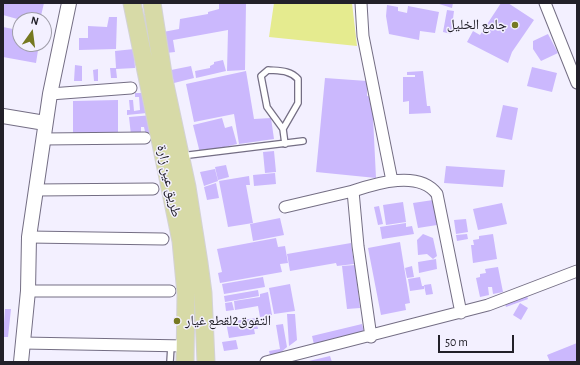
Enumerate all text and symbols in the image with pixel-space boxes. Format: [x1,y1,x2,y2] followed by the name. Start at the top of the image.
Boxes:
[12,12,52,52] north arrow
[30,15,40,27] text: N
[447,17,507,33] place label: جامع الخليل
[510,20,520,30] marker: جامع الخليل
[153,143,185,219] street label: طريق عين زارة
[185,313,271,329] place label: التفوق2لقطع غيار
[172,316,182,326] marker: التفوق2لقطع غيار
[440,327,516,353] scale bar
[445,336,468,348] text: 50 m

